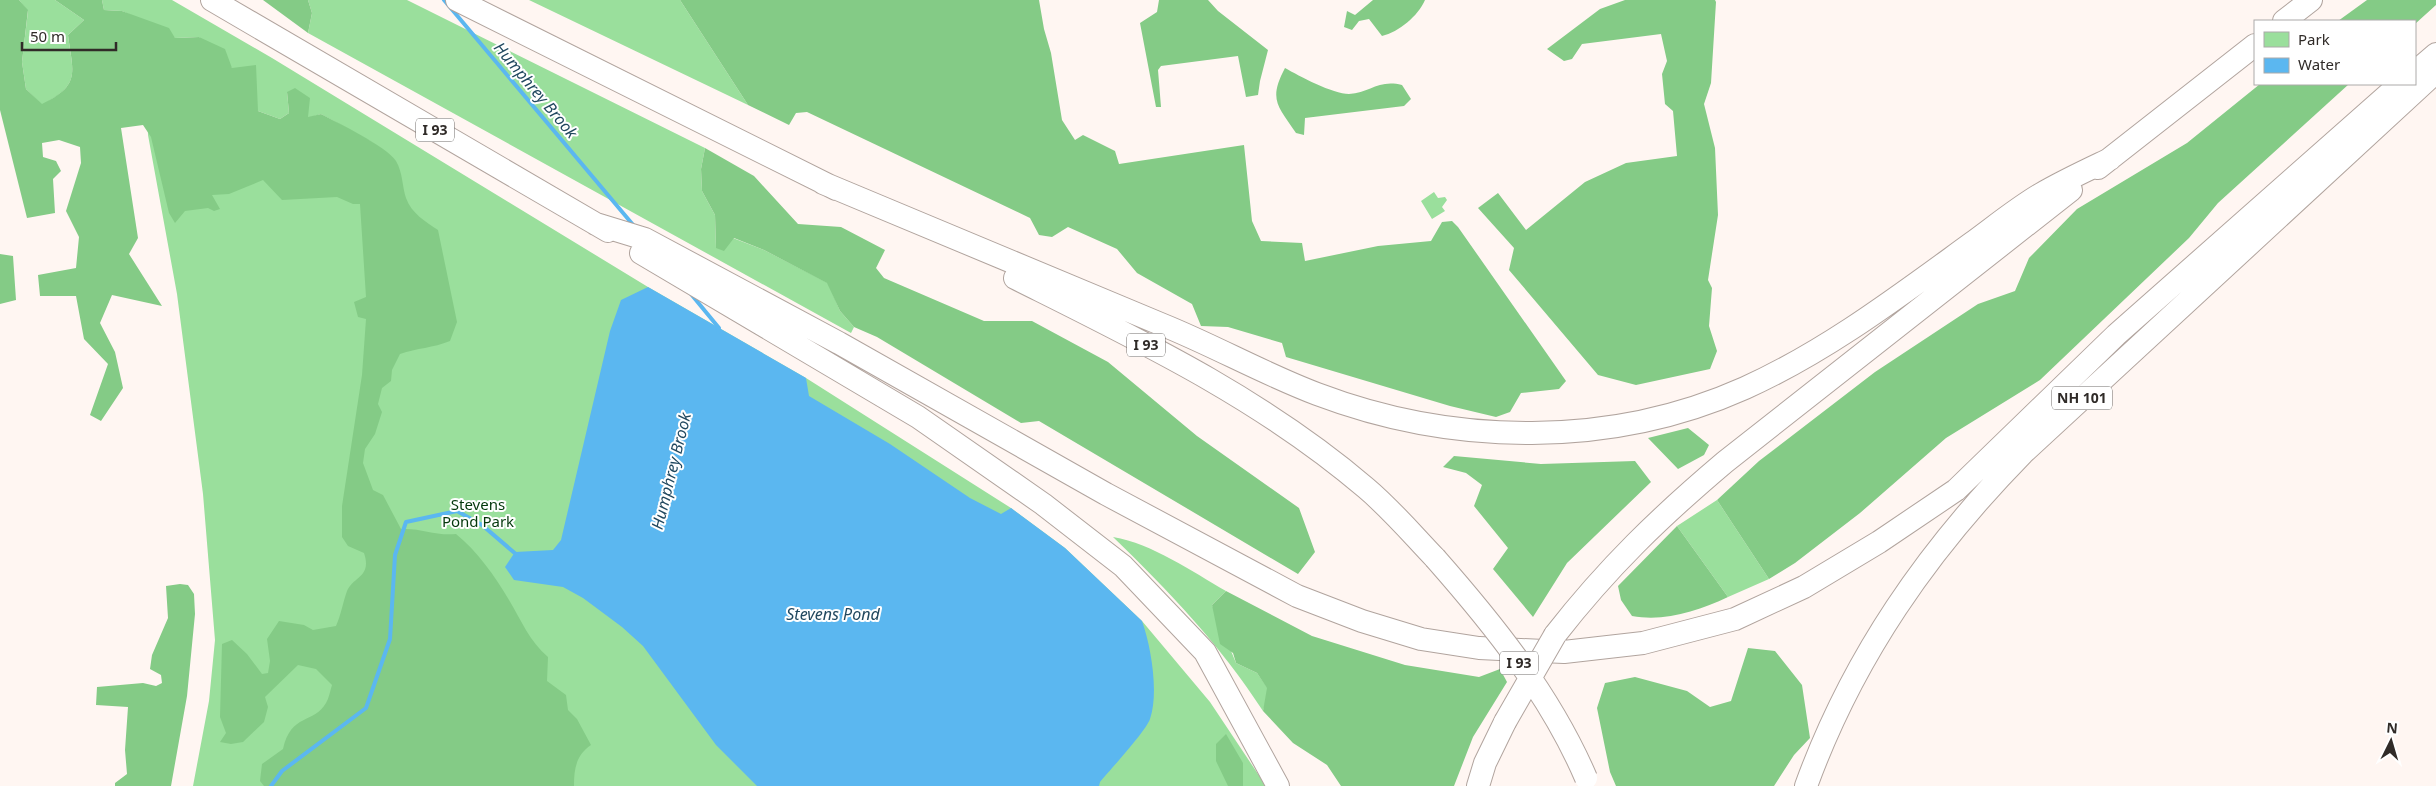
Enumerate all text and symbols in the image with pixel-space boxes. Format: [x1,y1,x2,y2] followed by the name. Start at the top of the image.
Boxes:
[22,20,116,52] scale bar
[2254,20,2416,85] legend
[30,26,65,46] text: 50 m
[2298,29,2330,49] text: Park
[489,37,584,144] water label: Humphrey Brook
[2298,54,2340,74] text: Water
[416,118,454,142] road number: I 93
[1127,334,1165,356] road number: I 93
[2052,386,2112,409] road number: NH 101
[646,409,696,532] water label: Humphrey Brook
[442,494,514,531] park label: Stevens Pond Park
[786,603,880,625] water label: Stevens Pond
[1500,651,1538,674] road number: I 93
[2366,716,2416,766] north arrow
[2386,718,2399,738] text: N

